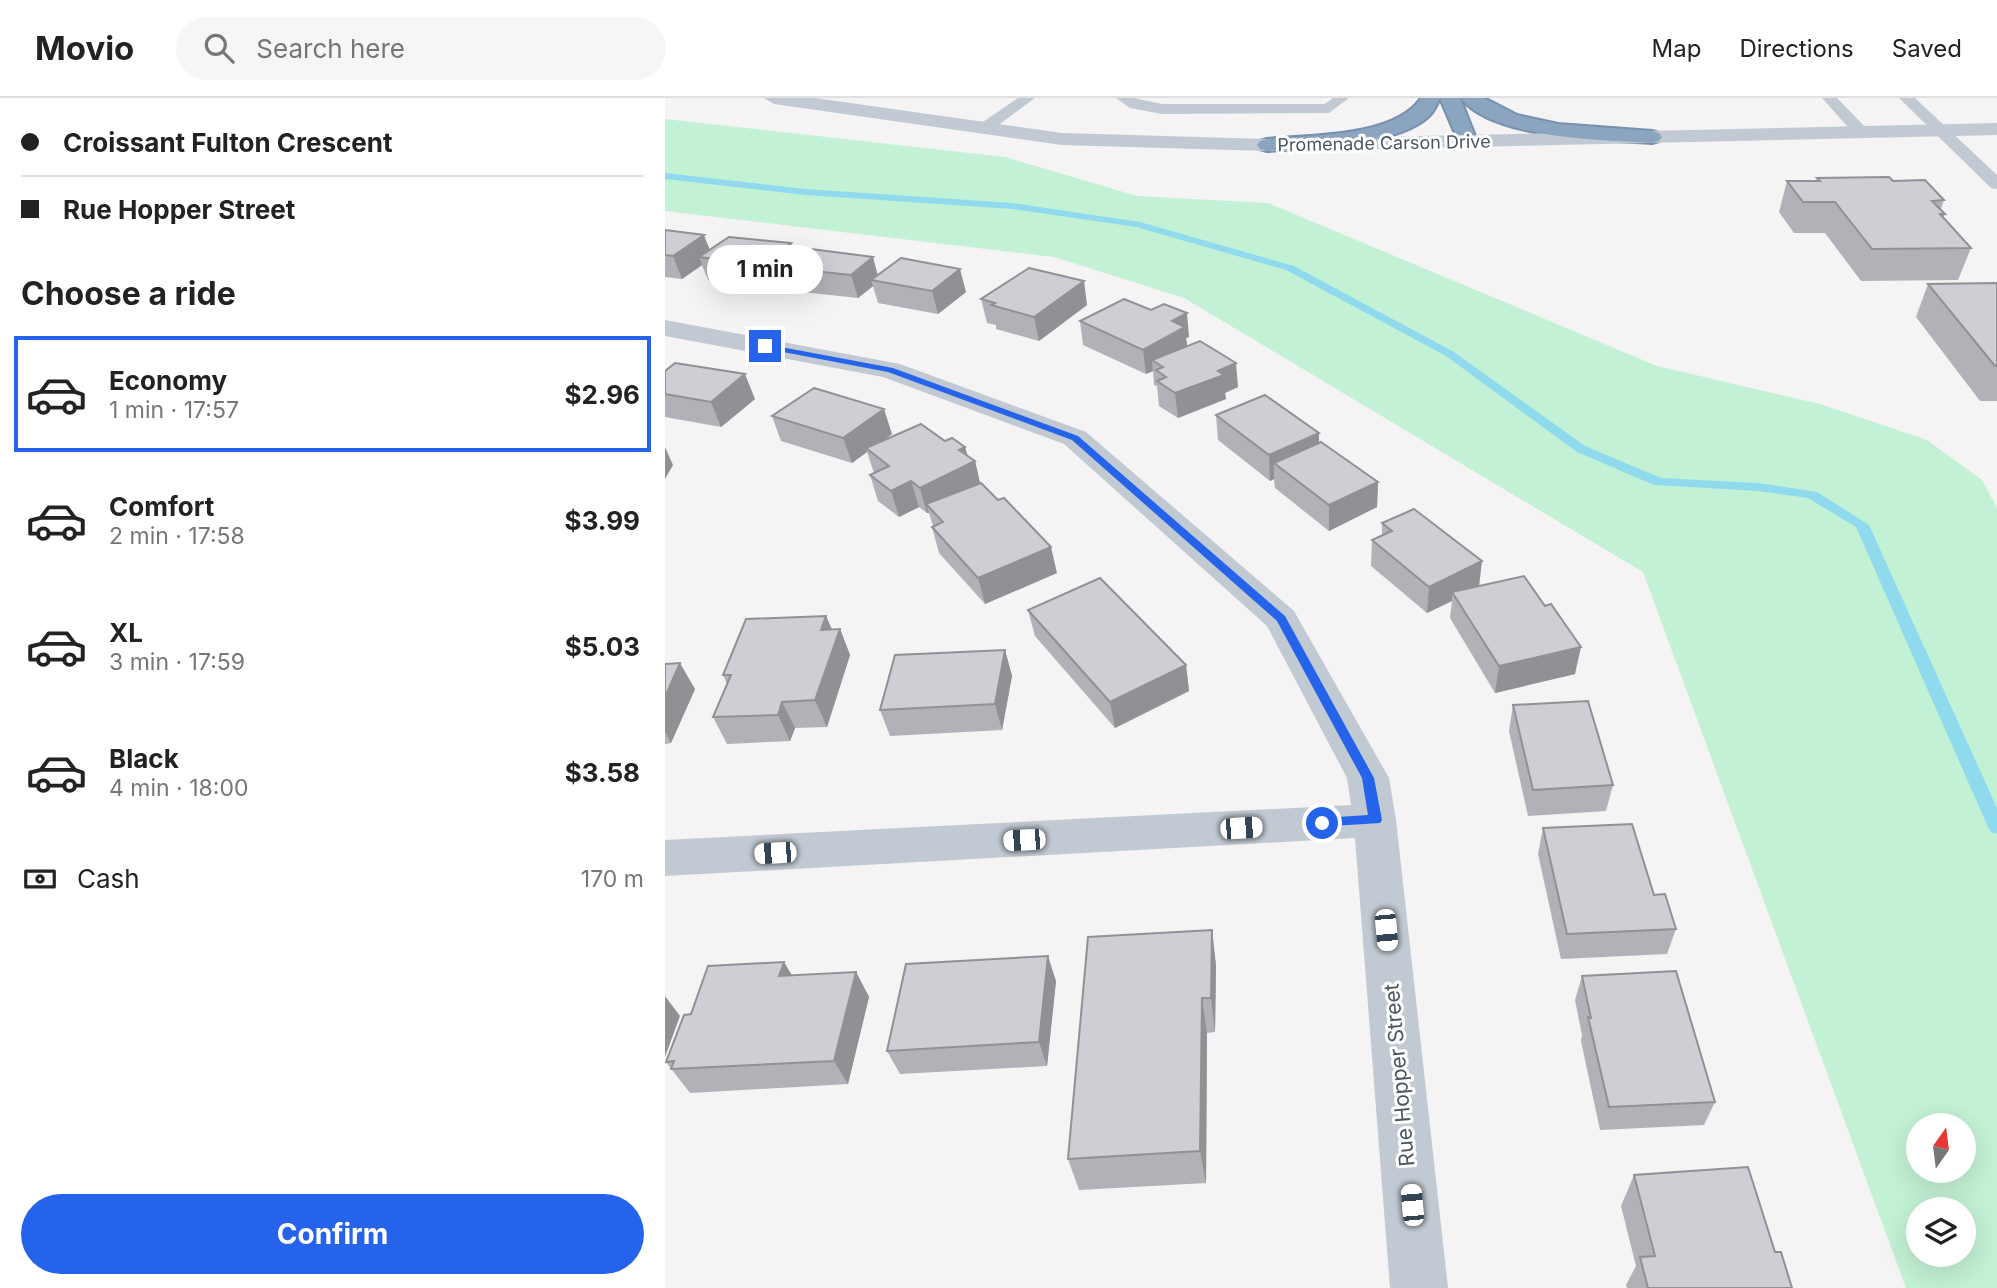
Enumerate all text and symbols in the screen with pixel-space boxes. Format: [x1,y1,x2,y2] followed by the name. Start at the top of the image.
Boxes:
[176,17,666,80] search box
[35,28,134,68] text: Movio
[200,29,238,67] icon: search
[256,33,405,64] text: Search here
[1652,34,1701,63] text: Map
[1739,34,1854,63] text: Directions
[1892,34,1962,63] text: Saved
[63,127,393,158] text: Croissant Fulton Crescent
[1277,131,1491,155] street label: Promenade Carson Drive
[63,194,295,225] text: Rue Hopper Street
[707,244,823,294] callout: 1 min
[737,255,793,283] text: 1 min
[21,274,236,313] text: Choose a ride
[749,330,781,362] route end
[25,363,88,426] icon: car
[109,365,227,396] text: Economy
[564,379,640,410] text: $2.96
[109,396,239,424] text: 1 min · 17:57
[25,489,88,552] icon: car
[109,491,214,522] text: Comfort
[565,505,640,536] text: $3.99
[109,522,245,550] text: 2 min · 17:58
[25,615,88,678] icon: car
[109,617,143,648] text: XL
[565,631,640,662] text: $5.03
[109,648,245,676] text: 3 min · 17:59
[25,741,88,804] icon: car
[109,743,179,774] text: Black
[565,757,640,788] text: $3.58
[109,774,248,802] text: 4 min · 18:00
[1306,807,1338,839] route start
[1220,816,1263,840] car
[1003,828,1046,852] car
[754,841,797,865] car
[21,860,59,898] icon: cash
[77,863,140,894] text: Cash
[581,865,644,893] text: 170 m
[1374,908,1399,952] car
[1379,982,1419,1167] street label: Rue Hopper Street
[1906,1113,1976,1183] north arrow
[1906,1113,1976,1267] map controls
[1400,1183,1425,1227] car
[21,1194,644,1274] button: Confirm
[1906,1197,1976,1267] button: layers

